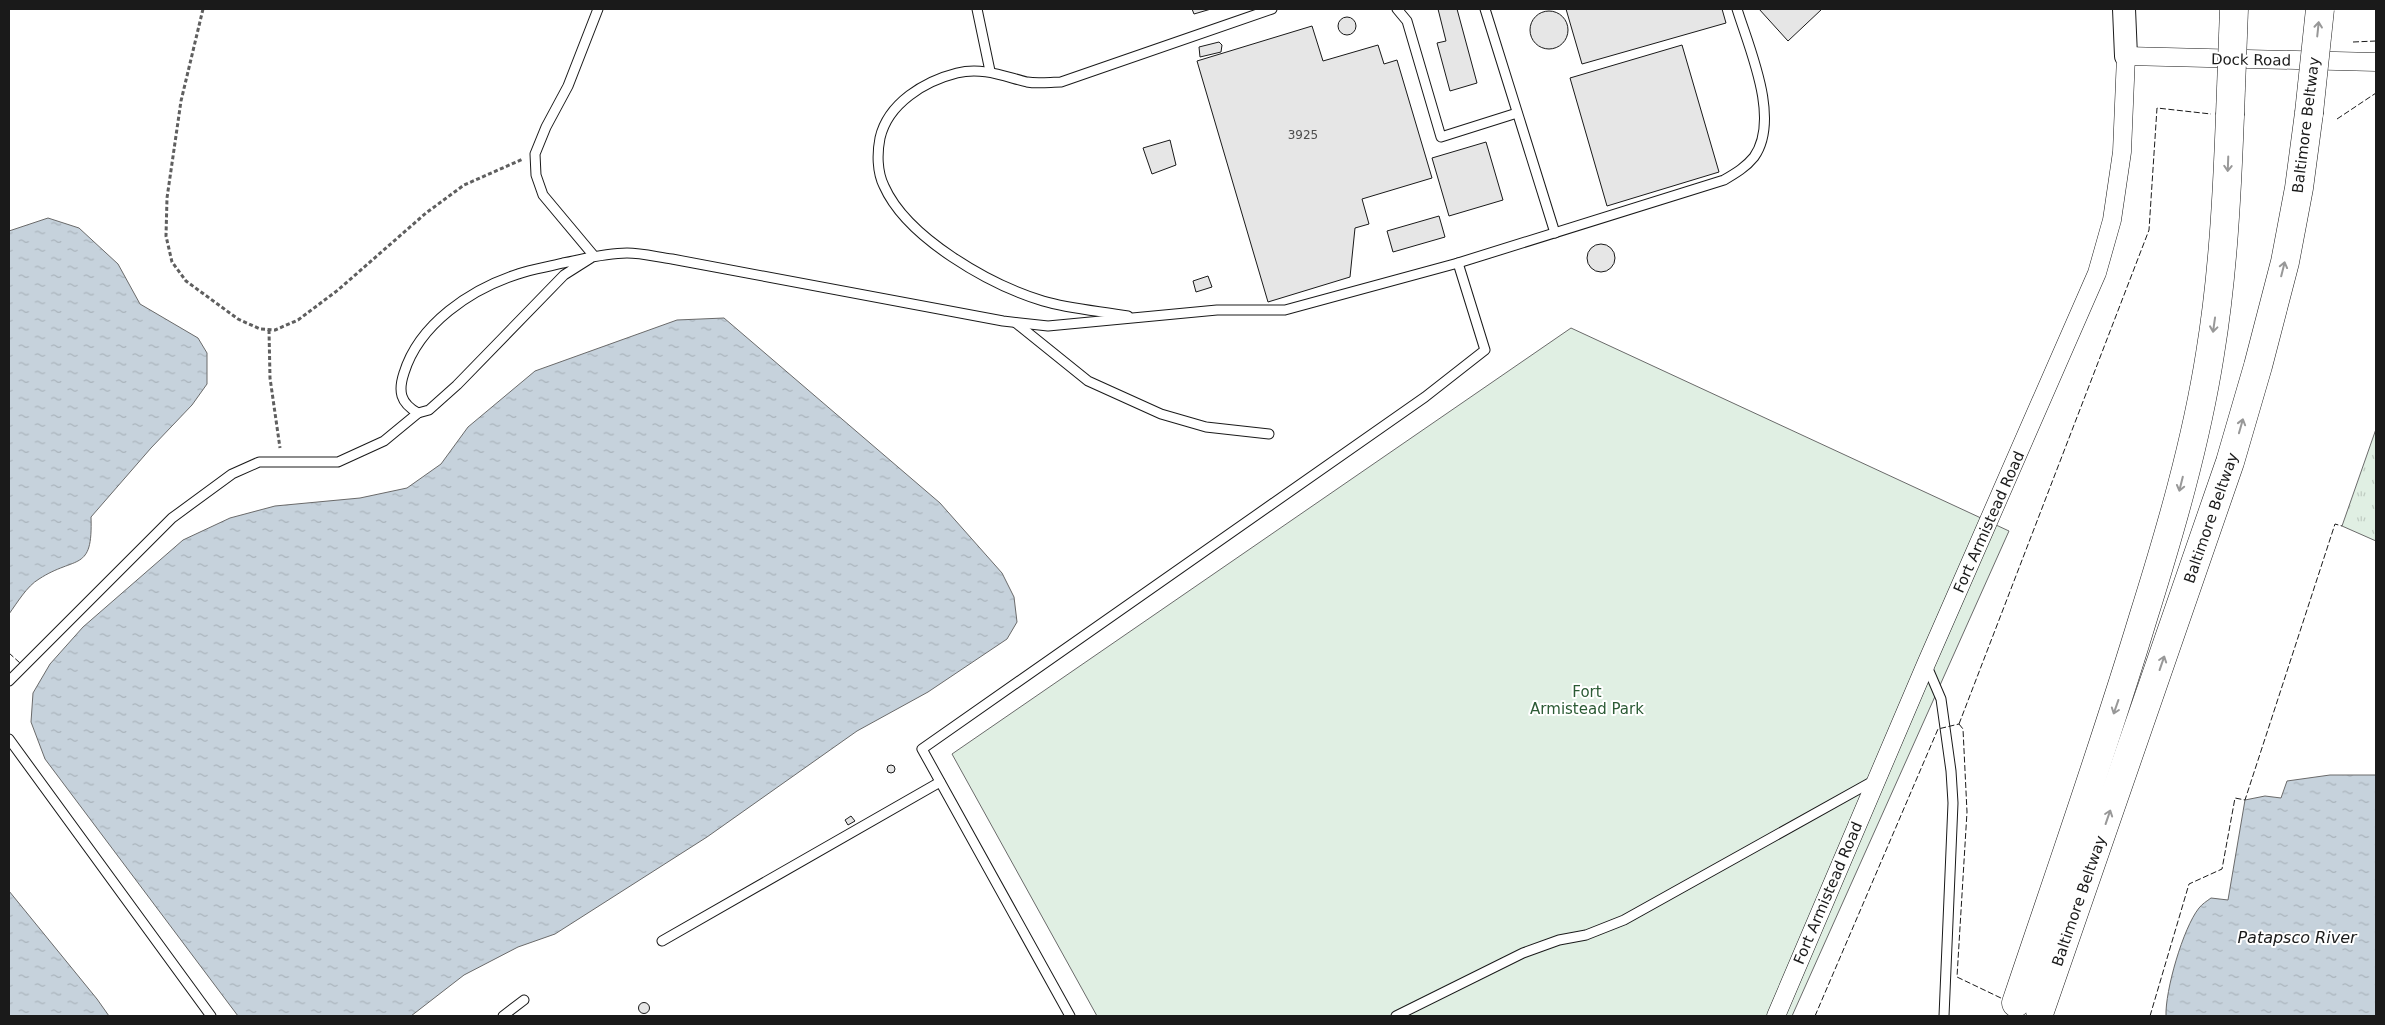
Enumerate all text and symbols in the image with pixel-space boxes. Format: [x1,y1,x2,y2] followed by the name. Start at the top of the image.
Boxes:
[2313,22,2323,38] one-way arrow
[2211,50,2291,70] street label: Dock Road
[2289,56,2323,194] street label: Baltimore Beltway
[1288,128,1318,142] house number: 3925
[2223,155,2233,171] one-way arrow
[2279,262,2288,278] one-way arrow
[2209,317,2219,333] one-way arrow
[2236,418,2246,434] one-way arrow
[1950,448,2028,596] street label: Fort Armistead Road
[2180,450,2242,586] street label: Baltimore Beltway
[2176,476,2185,492] one-way arrow
[2158,656,2167,671] one-way arrow
[1530,683,1644,718] park label: Fort Armistead Park
[2110,699,2120,715] one-way arrow
[2104,809,2113,825] one-way arrow
[1790,819,1866,967] street label: Fort Armistead Road
[2048,833,2110,969] street label: Baltimore Beltway
[2237,928,2358,947] water label: Patapsco River

